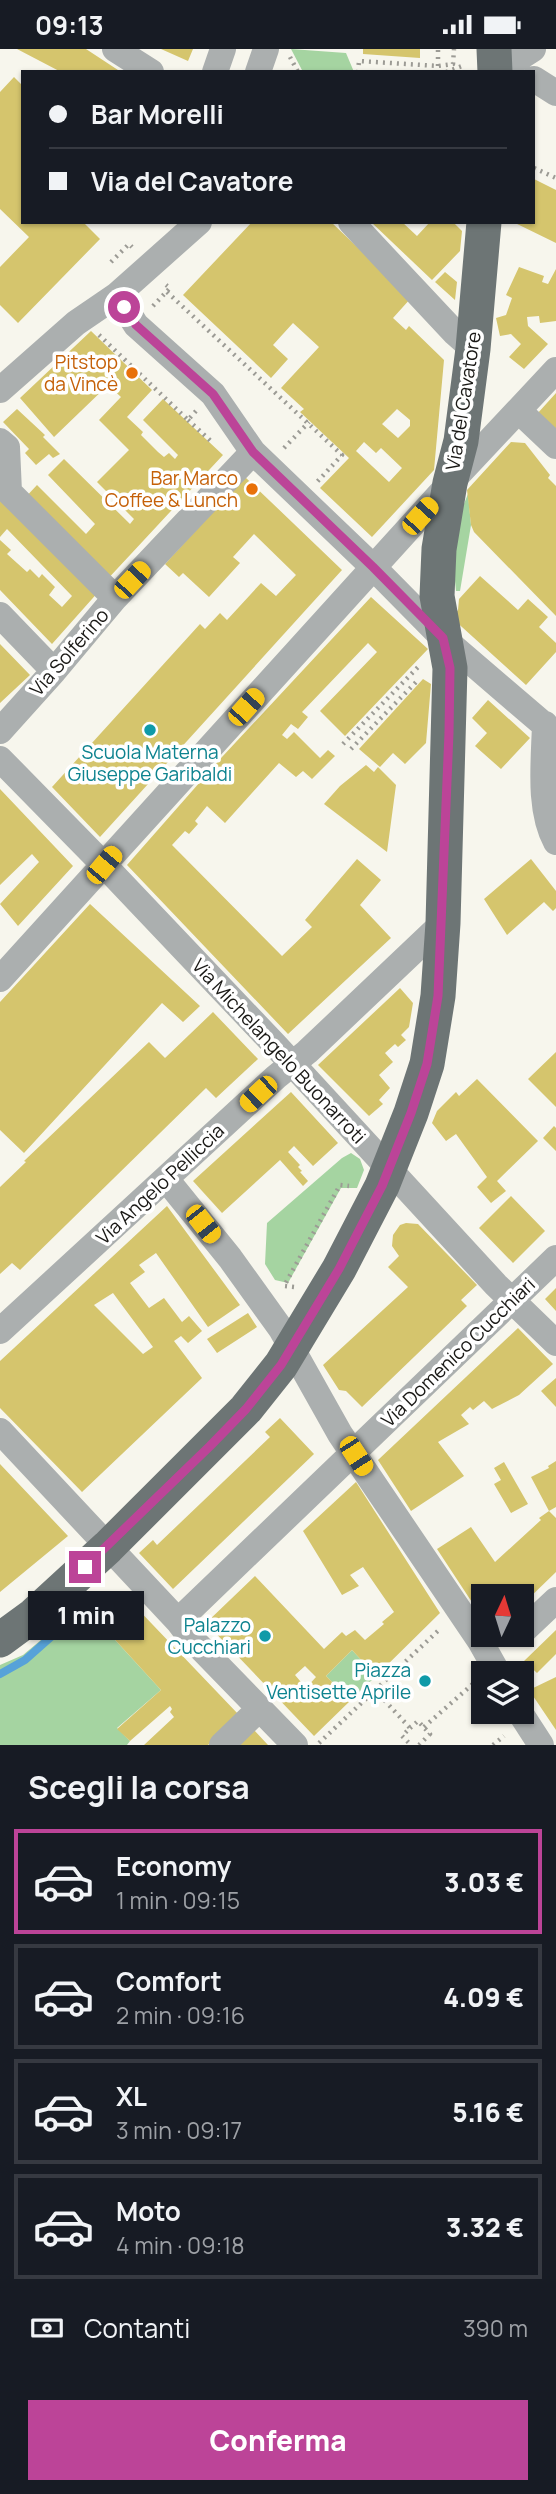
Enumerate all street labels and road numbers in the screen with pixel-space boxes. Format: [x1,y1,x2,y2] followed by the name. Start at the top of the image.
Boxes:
[439,330,487,472] street label: Via del Cavatore
[24,603,114,701] street label: Via Solferino
[186,953,372,1149] street label: Via Michelangelo Buonarroti
[90,1118,230,1250] street label: Via Angelo Pelliccia
[375,1271,541,1433] street label: Via Domenico Cucchiari

